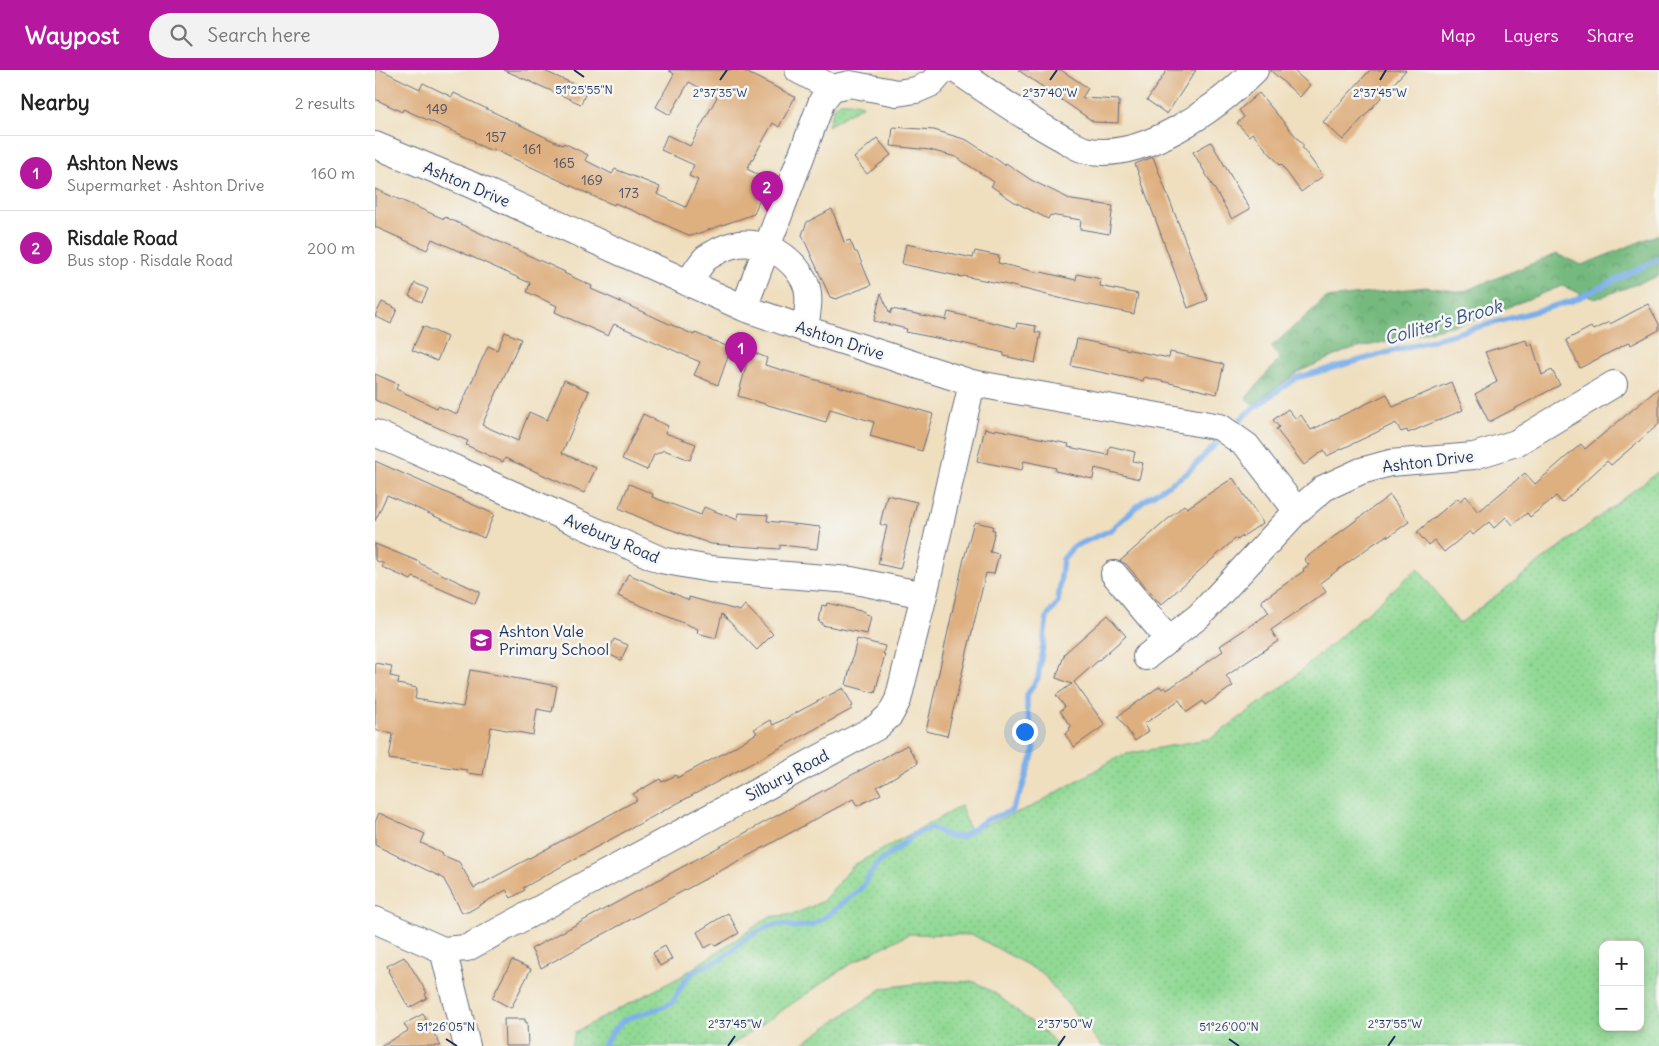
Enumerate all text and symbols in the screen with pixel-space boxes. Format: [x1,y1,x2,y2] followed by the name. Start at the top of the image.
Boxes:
[149,13,499,58] search box
[25,20,119,50] text: Waypost
[167,21,195,49] icon: search
[207,23,310,47] text: Search here
[1440,24,1475,47] text: Map
[1503,24,1559,47] text: Layers
[1587,24,1634,47] text: Share
[555,82,613,97] text: 51°25'55"N
[693,85,747,100] text: 2°37'35"W
[1022,85,1078,100] text: 2°37'40"W
[1353,85,1407,100] text: 2°37'45"W
[20,89,90,116] text: Nearby
[295,93,355,113] text: 2 results
[426,100,448,118] house number: 149
[486,128,506,146] house number: 157
[522,140,542,158] house number: 161
[67,151,178,175] text: Ashton News
[553,154,575,172] house number: 165
[421,157,513,211] street label: Ashton Drive
[33,163,39,183] text: 1
[311,163,355,183] text: 160 m
[581,171,603,189] house number: 169
[751,171,783,212] pin: 2
[67,175,264,195] text: Supermarket · Ashton Drive
[619,184,639,202] house number: 173
[67,226,178,250] text: Risdale Road
[32,238,40,258] text: 2
[307,238,355,258] text: 200 m
[67,250,233,270] text: Bus stop · Risdale Road
[1382,294,1506,350] water label: Colliter's Brook
[793,316,887,364] street label: Ashton Drive
[725,332,757,373] pin: 1
[1381,445,1475,477] street label: Ashton Drive
[561,509,663,567] street label: Avebury Road
[499,621,609,659] place label: Ashton Vale Primary School
[468,627,494,653] school or university icon: Ashton Vale Primary School
[1012,719,1038,745] your location
[742,745,832,805] street label: Silbury Road
[1599,941,1644,1031] map controls
[1599,941,1644,986] button: +
[1599,986,1644,1031] button: −
[708,1016,762,1031] text: 2°37'45"W
[1037,1016,1093,1031] text: 2°37'50"W
[1368,1016,1422,1031] text: 2°37'55"W
[417,1019,475,1034] text: 51°26'05"N
[1199,1019,1259,1034] text: 51°26'00"N

